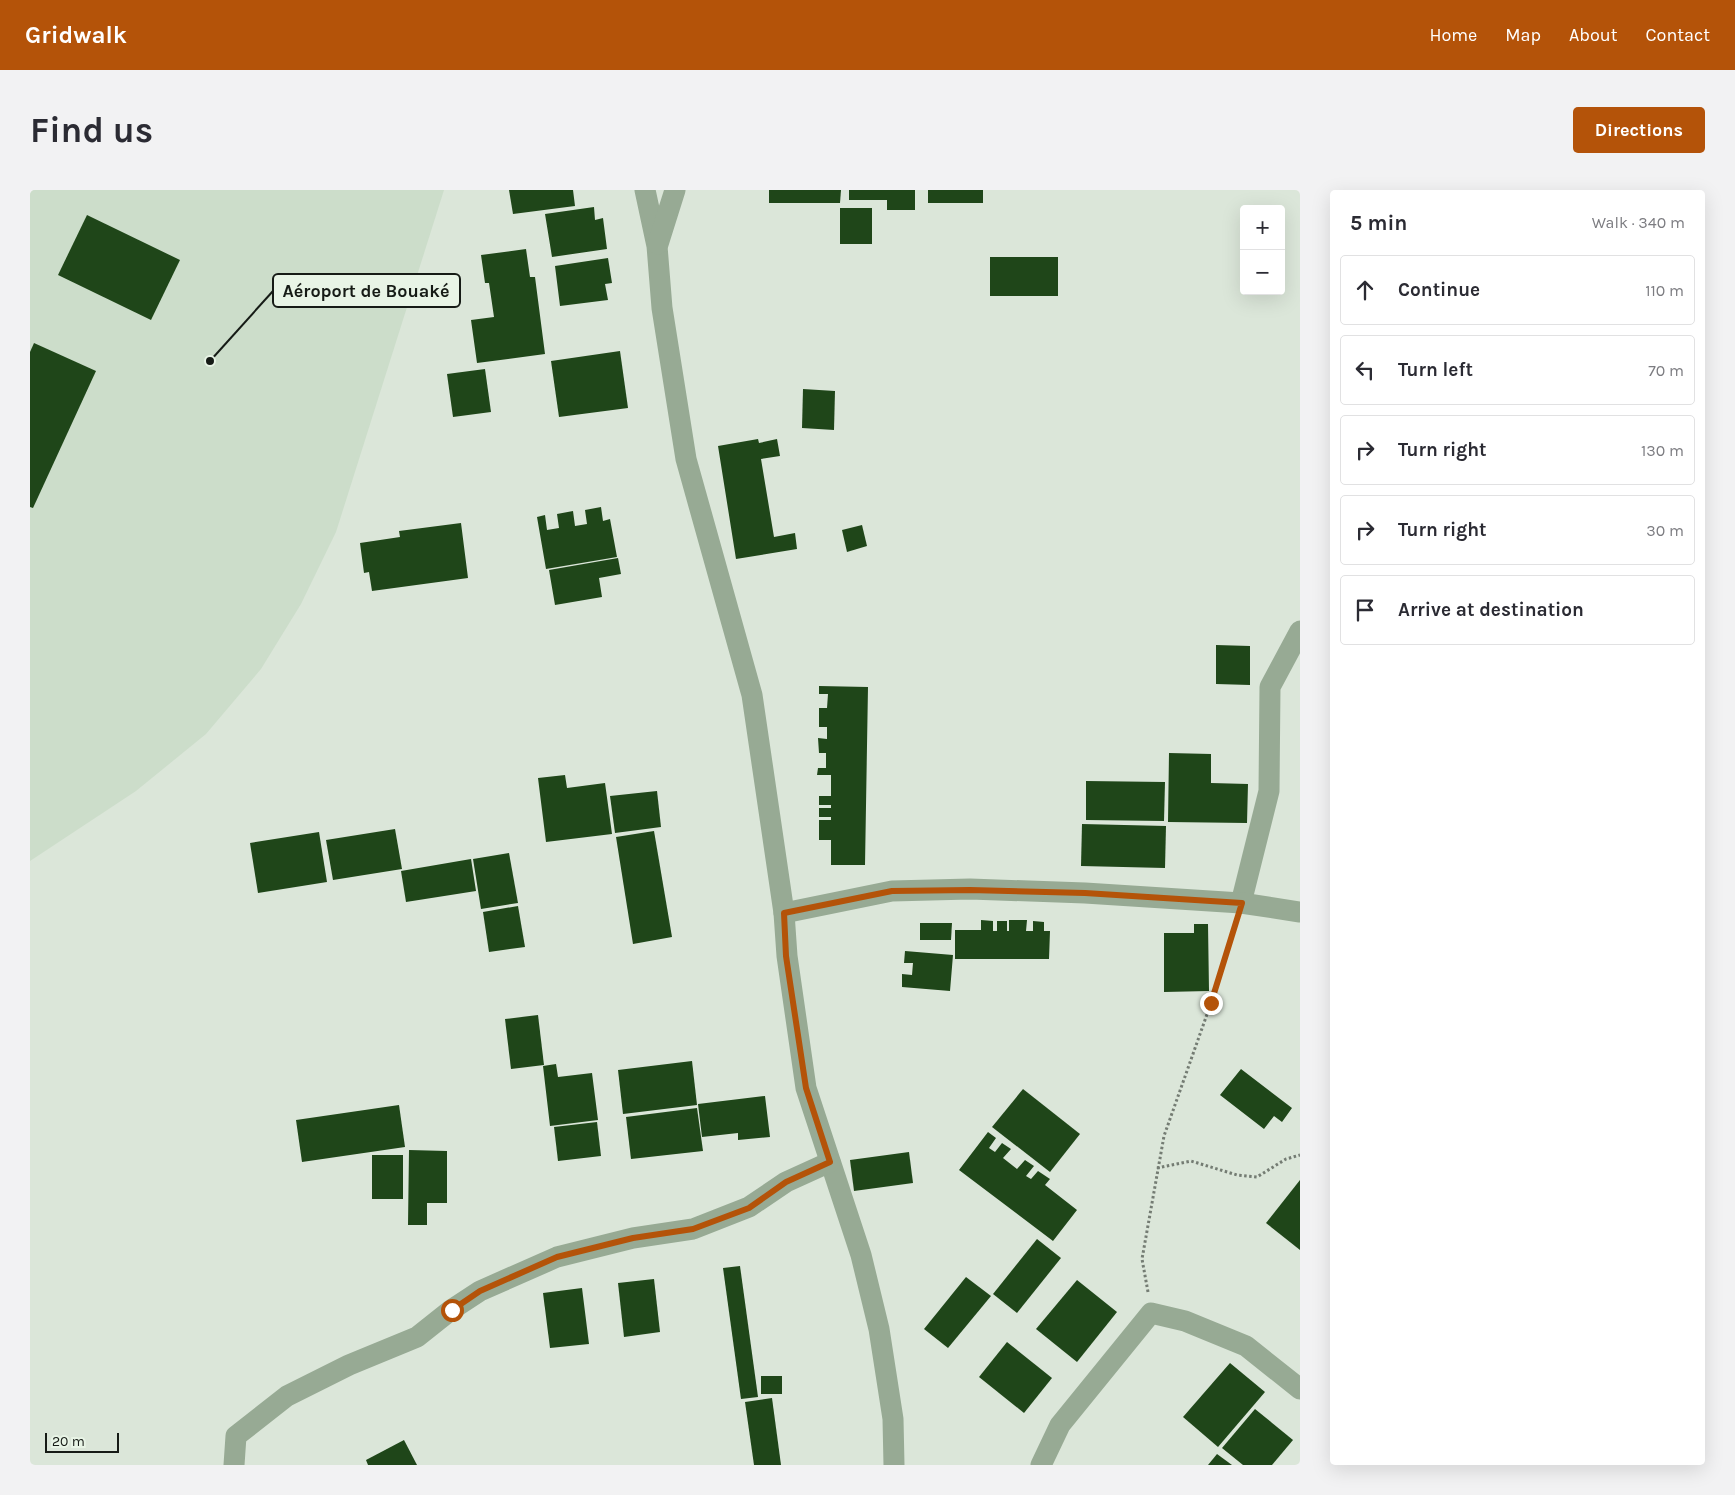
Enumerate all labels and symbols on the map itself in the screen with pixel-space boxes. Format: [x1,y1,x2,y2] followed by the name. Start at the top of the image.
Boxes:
[273,274,460,307] callout: Aéroport de Bouaké
[283,280,449,302] text: Aéroport de Bouaké
[1200,992,1223,1015] route end
[441,1299,464,1322] route start
[45,1430,119,1453] scale bar

